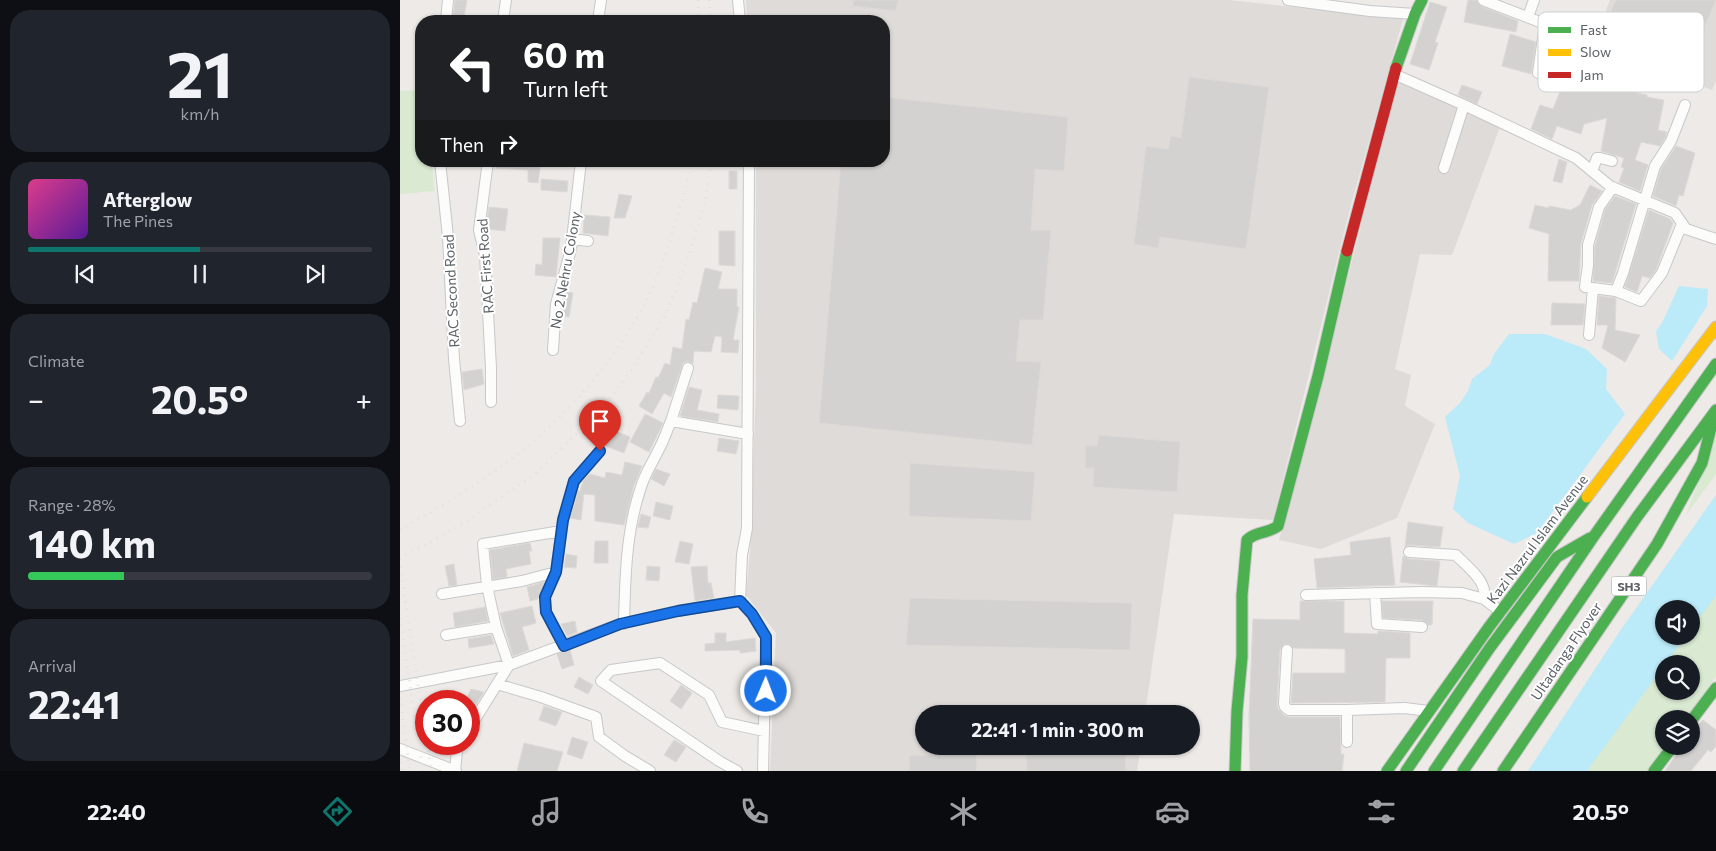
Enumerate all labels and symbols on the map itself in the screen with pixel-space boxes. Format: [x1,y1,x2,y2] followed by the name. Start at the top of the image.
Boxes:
[1538,12,1704,92] legend
[1580,21,1607,38] text: Fast
[1580,43,1611,60] text: Slow
[1580,66,1604,83] text: Jam
[546,210,584,330] street label: No 2 Nehru Colony
[473,218,497,314] street label: RAC First Road
[440,234,462,348] street label: RAC Second Road
[579,400,621,451] pin
[1483,471,1591,607] street label: Kazi Nazrul Islam Avenue
[1612,576,1646,596] road number: SH3
[1527,599,1605,703] street label: Ultadanga Flyover
[739,664,791,716] position arrow
[415,690,480,755] speed limit sign: 30

